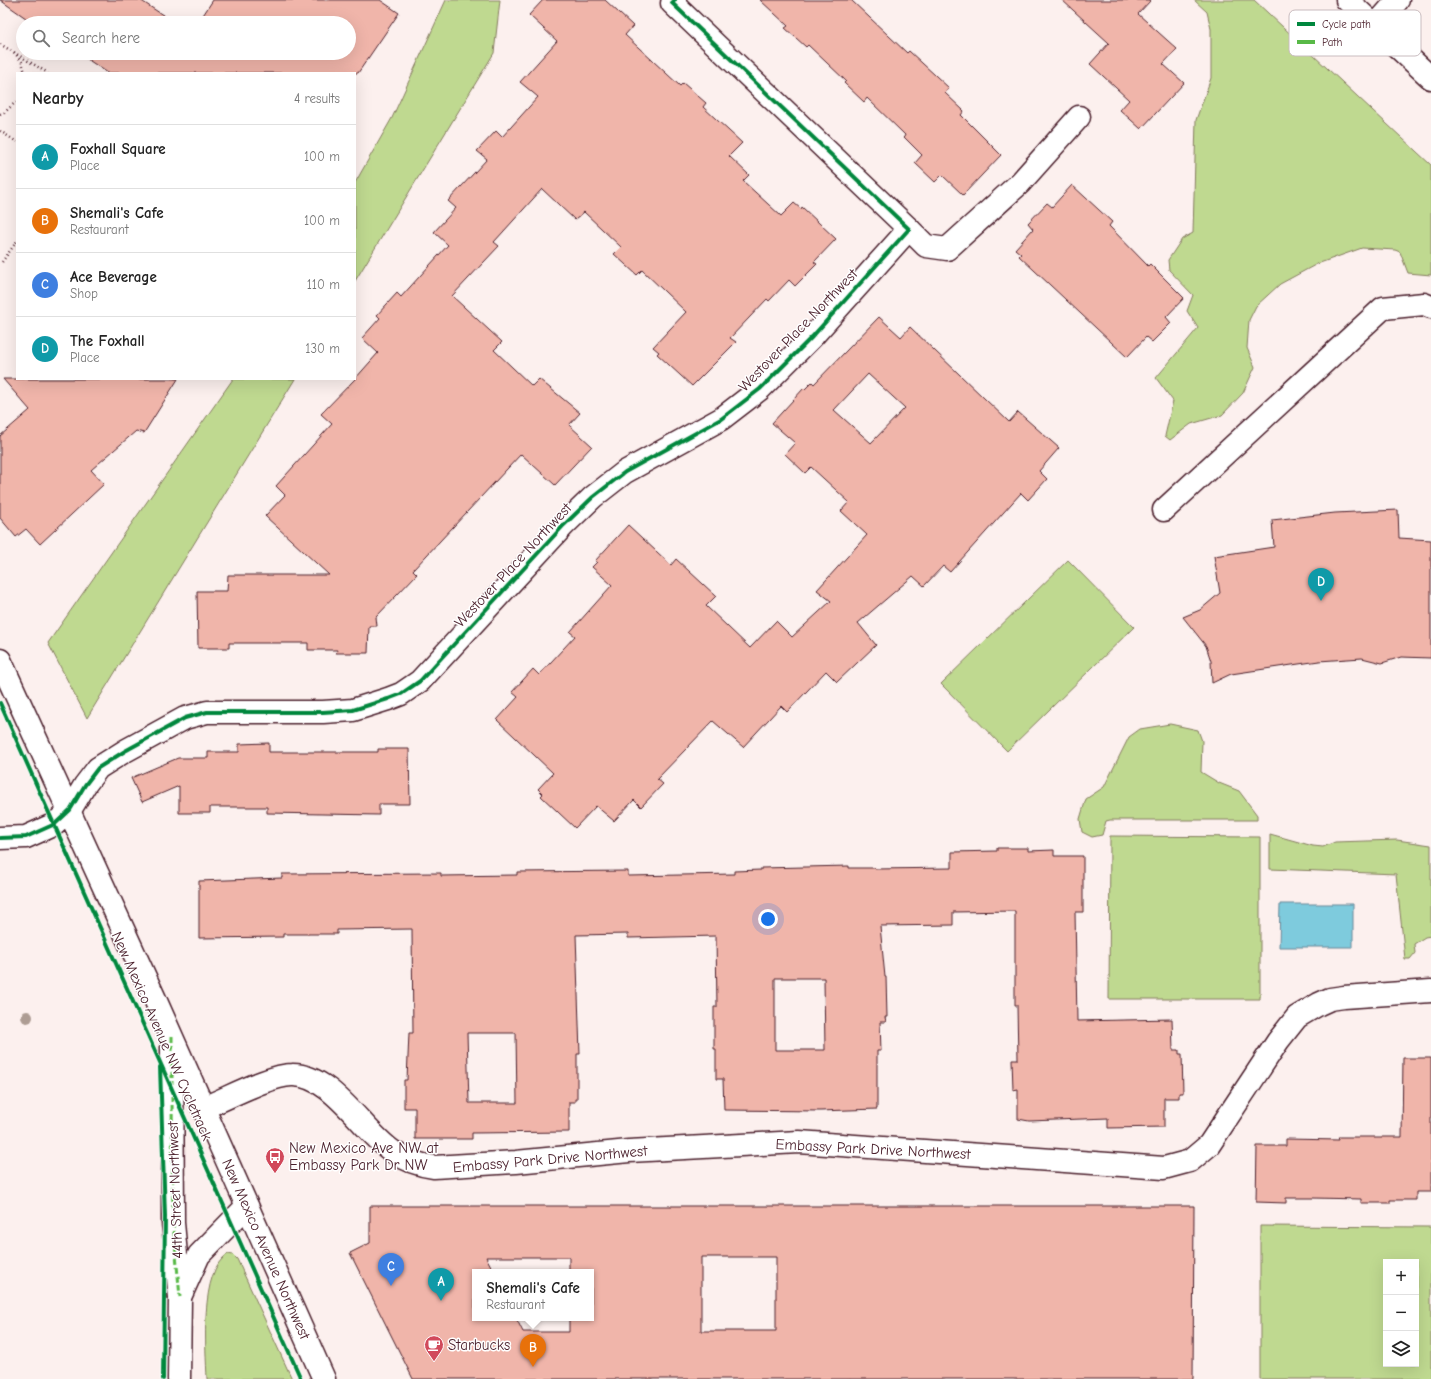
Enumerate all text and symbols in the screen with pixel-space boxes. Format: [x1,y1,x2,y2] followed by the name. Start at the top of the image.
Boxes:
[1289,10,1421,56] legend
[16,16,356,60] search box
[1322,18,1371,31] text: Cycle path
[30,27,52,49] icon: search
[62,29,140,47] text: Search here
[1322,36,1343,49] text: Path
[32,89,83,108] text: Nearby
[294,91,340,106] text: 4 results
[70,140,166,158] text: Foxhall Square
[41,149,49,164] text: A
[304,149,340,164] text: 100 m
[70,158,100,173] text: Place
[70,204,164,222] text: Shemali's Cafe
[41,213,49,228] text: B
[304,213,340,228] text: 100 m
[70,222,129,237] text: Restaurant
[735,264,862,395] street label: Westover Place Northwest
[70,268,157,286] text: Ace Beverage
[41,277,49,292] text: C
[307,277,340,292] text: 110 m
[70,286,98,301] text: Shop
[70,332,145,350] text: The Foxhall
[41,341,49,356] text: D
[305,341,340,356] text: 130 m
[70,350,100,365] text: Place
[451,498,576,631] street label: Westover Place Northwest
[1308,568,1334,601] pin: D
[758,909,778,929] your location
[108,929,217,1144] street label: New Mexico Avenue NW Cycletrack
[164,1120,186,1259] street label: 44th Street Northwest
[775,1135,972,1163] street label: Embassy Park Drive Northwest
[289,1139,439,1174] place label: New Mexico Ave NW at Embassy Park Dr NW
[452,1141,649,1176] street label: Embassy Park Drive Northwest
[264,1146,286,1174] bus stop icon: New Mexico Ave NW at Embassy Park Dr NW
[218,1156,314,1343] street label: New Mexico Avenue Northwest
[378,1253,404,1286] pin: C
[1383,1259,1419,1367] map controls
[1383,1259,1419,1295] button: +
[428,1268,454,1301] pin: A
[472,1269,594,1321] popup
[486,1279,580,1297] text: Shemali's Cafe
[1383,1295,1419,1331] button: −
[486,1297,545,1312] text: Restaurant
[1383,1331,1419,1367] button: layers
[423,1334,445,1362] cafe icon: Starbucks
[520,1334,546,1367] pin: B
[448,1336,510,1354] place label: Starbucks

